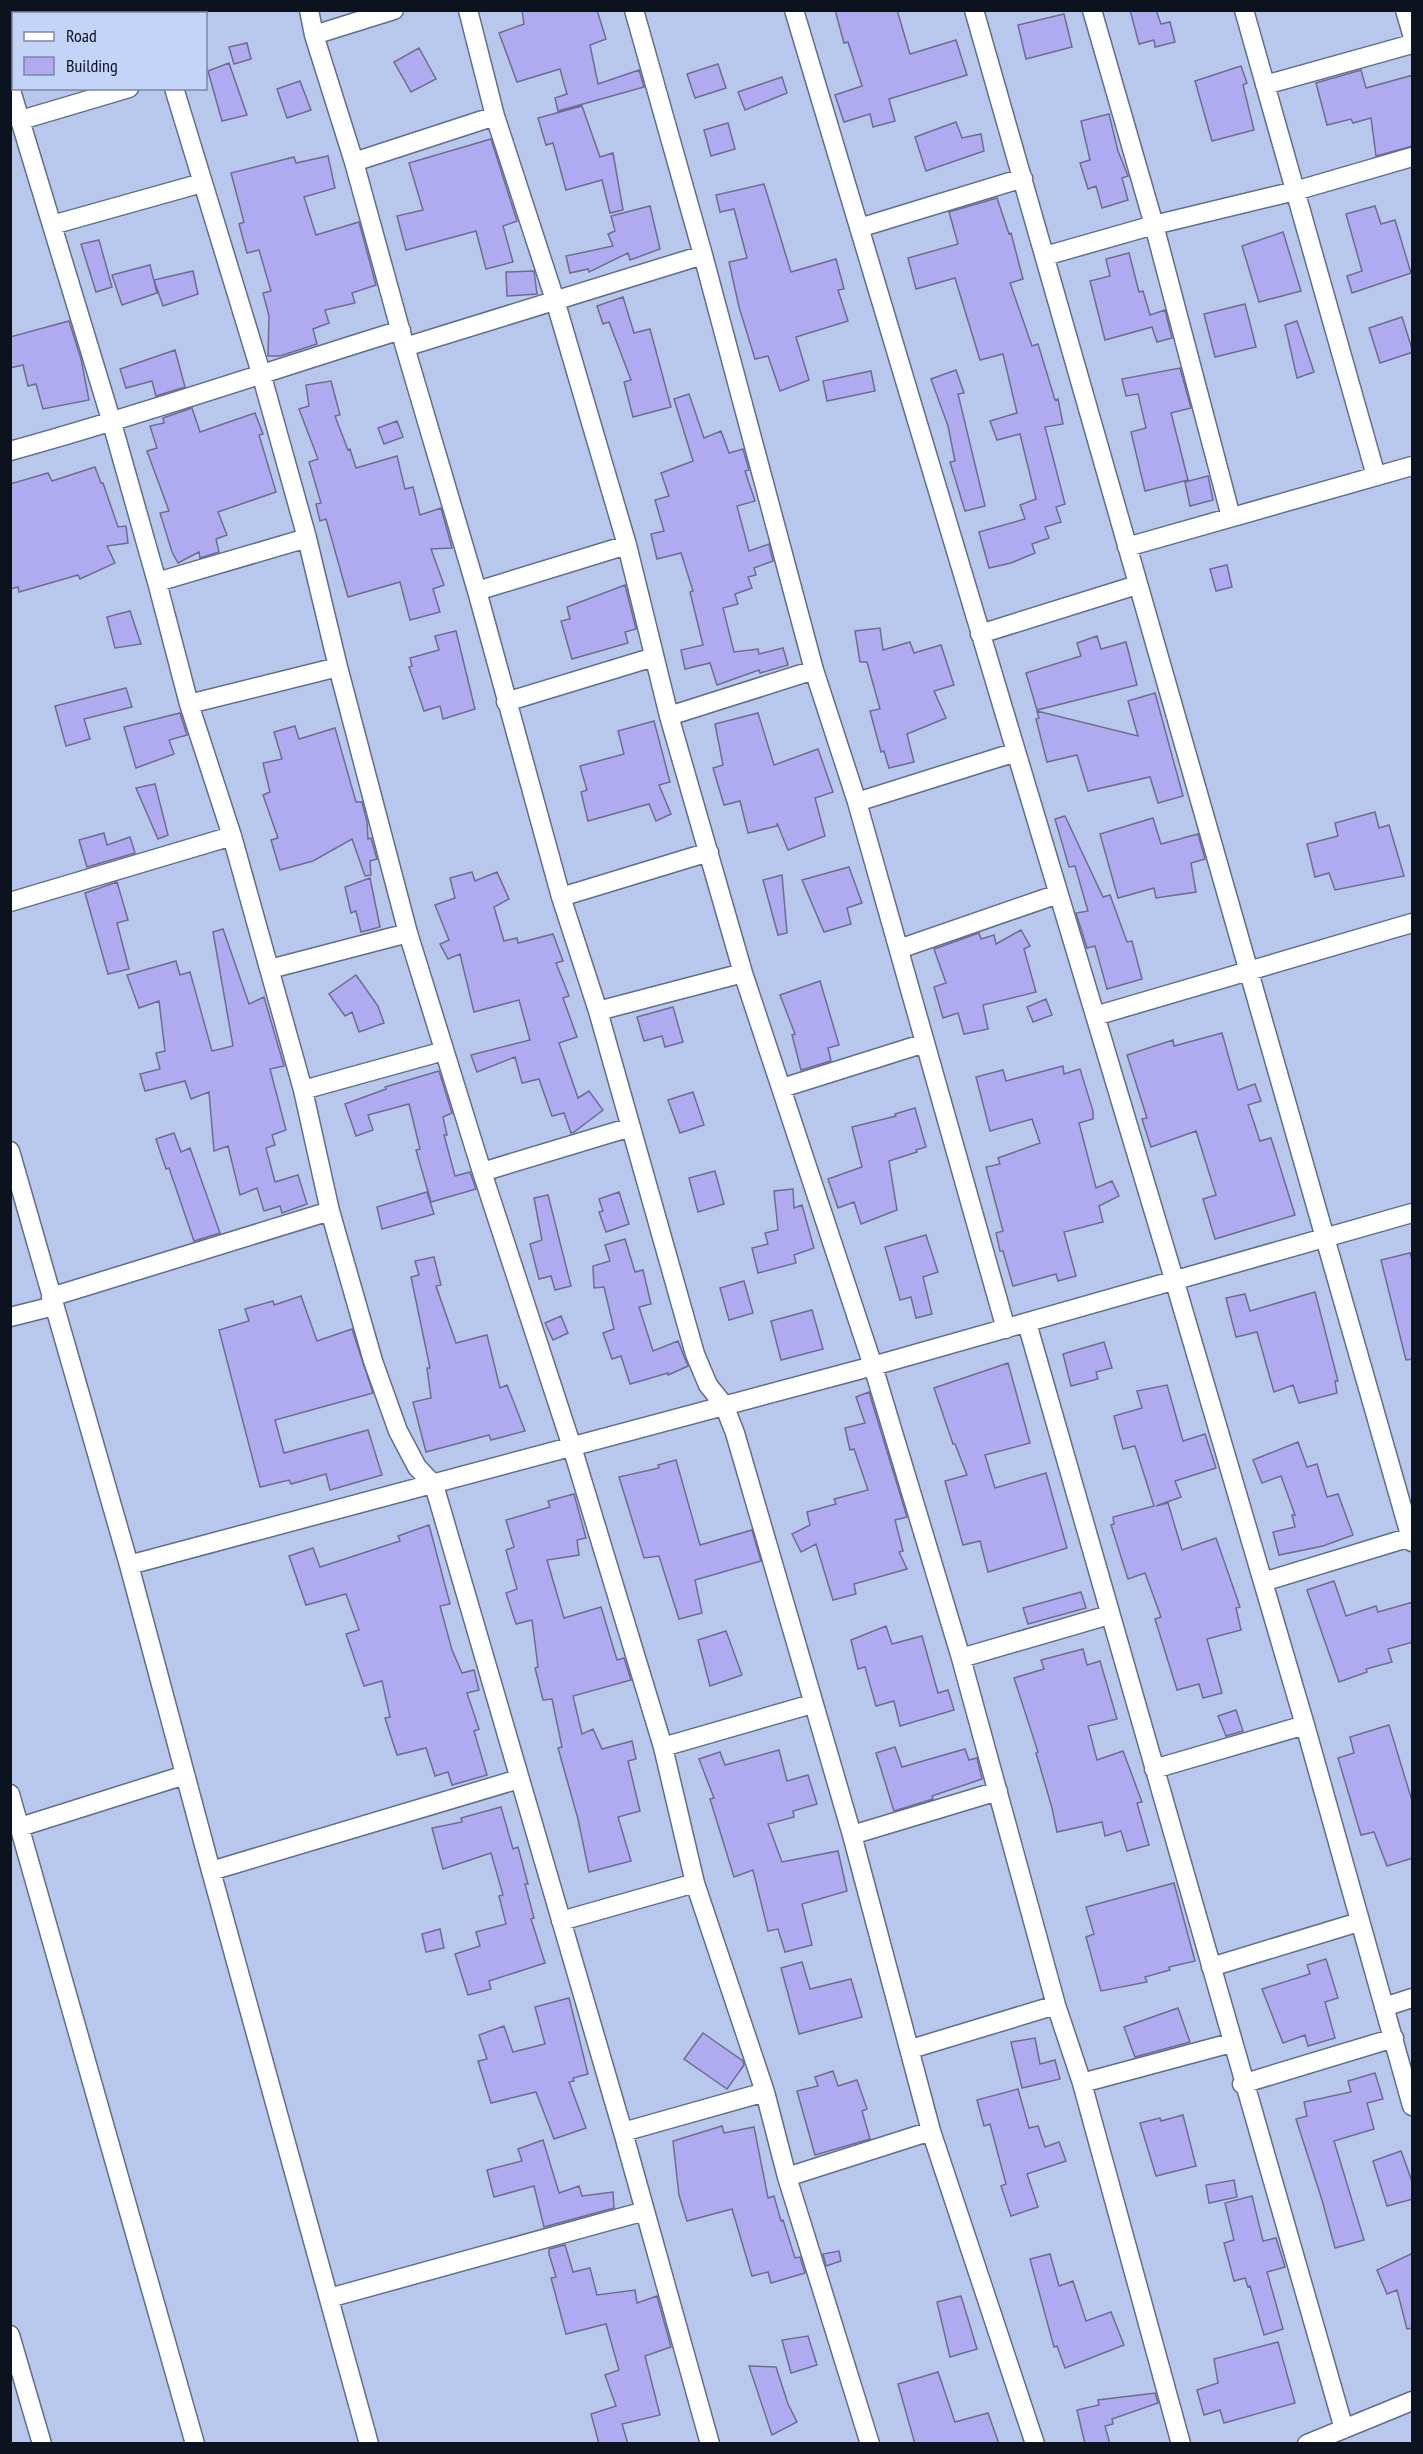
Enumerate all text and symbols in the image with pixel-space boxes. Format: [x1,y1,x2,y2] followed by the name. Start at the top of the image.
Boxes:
[12,12,207,90] legend
[66,24,97,47] text: Road
[66,54,118,77] text: Building

